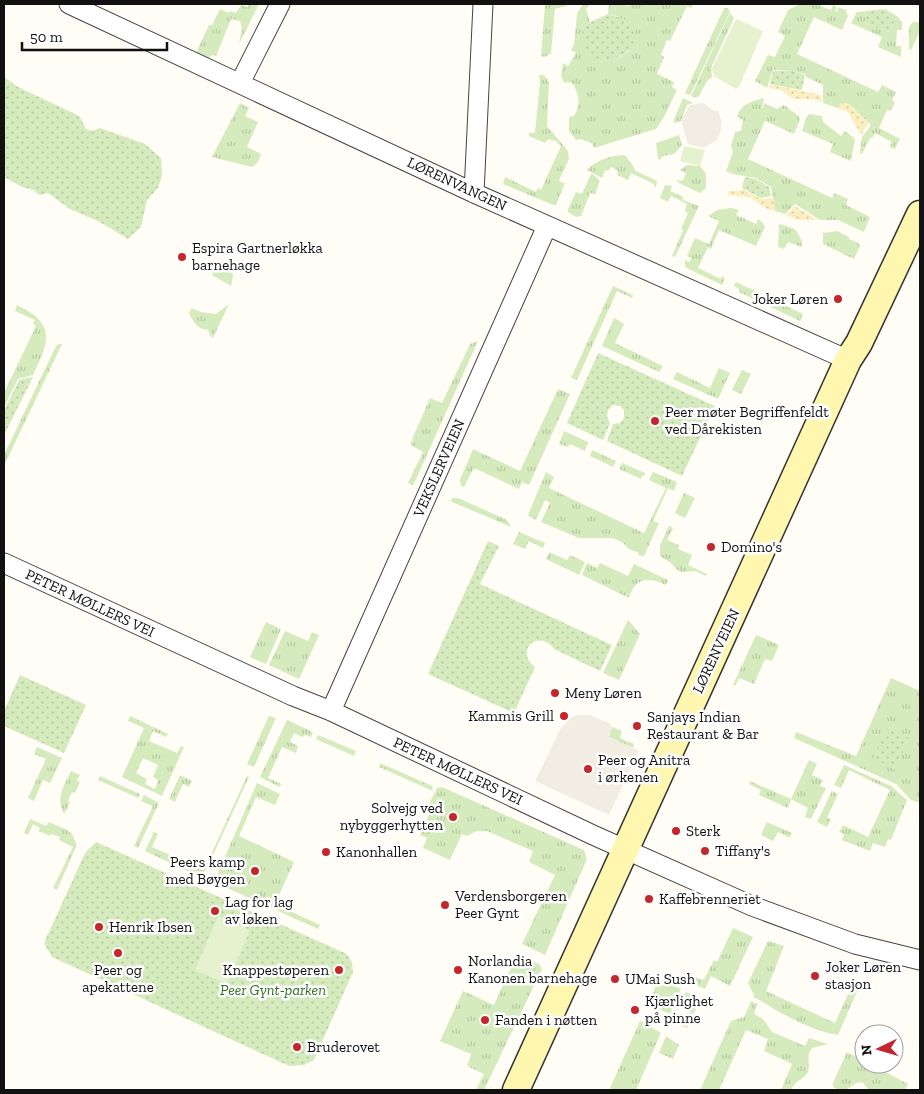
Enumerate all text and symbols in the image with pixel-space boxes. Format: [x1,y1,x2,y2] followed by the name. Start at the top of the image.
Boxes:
[22,20,168,52] scale bar
[30,28,63,46] text: 50 m
[404,153,510,215] street label: LØRENVANGEN
[191,239,323,274] place label: Espira Gartnerløkka barnehage
[176,251,188,263] marker: Espira Gartnerløkka barnehage
[752,290,828,308] place label: Joker Løren
[832,293,844,305] marker: Joker Løren
[665,403,829,438] place label: Peer møter Begriffenfeldt ved Dårekisten
[649,415,661,427] marker: Peer møter Begriffenfeldt ved Dårekisten
[409,416,469,521] street label: VEKSLERVEIEN
[721,538,782,556] place label: Domino's
[705,541,717,553] marker: Domino's
[22,565,158,641] street label: PETER MØLLERS VEI
[689,606,743,696] street label: LØRENVEIEN
[565,684,642,702] place label: Meny Løren
[549,687,561,699] marker: Meny Løren
[468,707,554,725] place label: Kammis Grill
[647,708,759,743] place label: Sanjays Indian Restaurant & Bar
[558,710,570,722] marker: Kammis Grill
[631,720,643,732] marker: Sanjays Indian Restaurant & Bar
[390,733,526,809] street label: PETER MØLLERS VEI
[598,751,690,786] place label: Peer og Anitra i ørkenen
[582,763,594,775] marker: Peer og Anitra i ørkenen
[340,799,444,834] place label: Solvejg ved nybyggerhytten
[447,811,459,823] marker: Solvejg ved nybyggerhytten
[686,822,721,840] place label: Sterk
[670,825,682,837] marker: Sterk
[715,842,770,860] place label: Tiffany's
[336,843,417,861] place label: Kanonhallen
[699,845,711,857] marker: Tiffany's
[320,846,332,858] marker: Kanonhallen
[165,853,245,888] place label: Peers kamp med Bøygen
[249,865,261,877] marker: Peers kamp med Bøygen
[454,887,567,922] place label: Verdensborgeren Peer Gynt
[659,890,761,908] place label: Kaffebrenneriet
[225,893,293,928] place label: Lag for lag av løken
[643,893,655,905] marker: Kaffebrenneriet
[439,899,451,911] marker: Verdensborgeren Peer Gynt
[209,905,221,917] marker: Lag for lag av løken
[109,918,193,936] place label: Henrik Ibsen
[93,921,105,933] marker: Henrik Ibsen
[112,947,124,959] marker: Peer og apekattene
[468,952,597,987] place label: Norlandia Kanonen barnehage
[825,958,901,993] place label: Joker Løren stasjon
[82,961,154,996] place label: Peer og apekattene
[223,961,329,979] place label: Knappestøperen
[333,964,345,976] marker: Knappestøperen
[452,964,464,976] marker: Norlandia Kanonen barnehage
[625,970,696,988] place label: UMai Sush
[809,970,821,982] marker: Joker Løren stasjon
[609,973,621,985] marker: UMai Sush
[220,981,326,999] park label: Peer Gynt-parken
[645,992,714,1027] place label: Kjærlighet på pinne
[629,1004,641,1016] marker: Kjærlighet på pinne
[495,1011,597,1029] place label: Fanden i nøtten
[479,1014,491,1026] marker: Fanden i nøtten
[854,1024,904,1074] north arrow
[307,1038,380,1056] place label: Bruderovet
[291,1041,303,1053] marker: Bruderovet
[858,1044,875,1056] text: N

